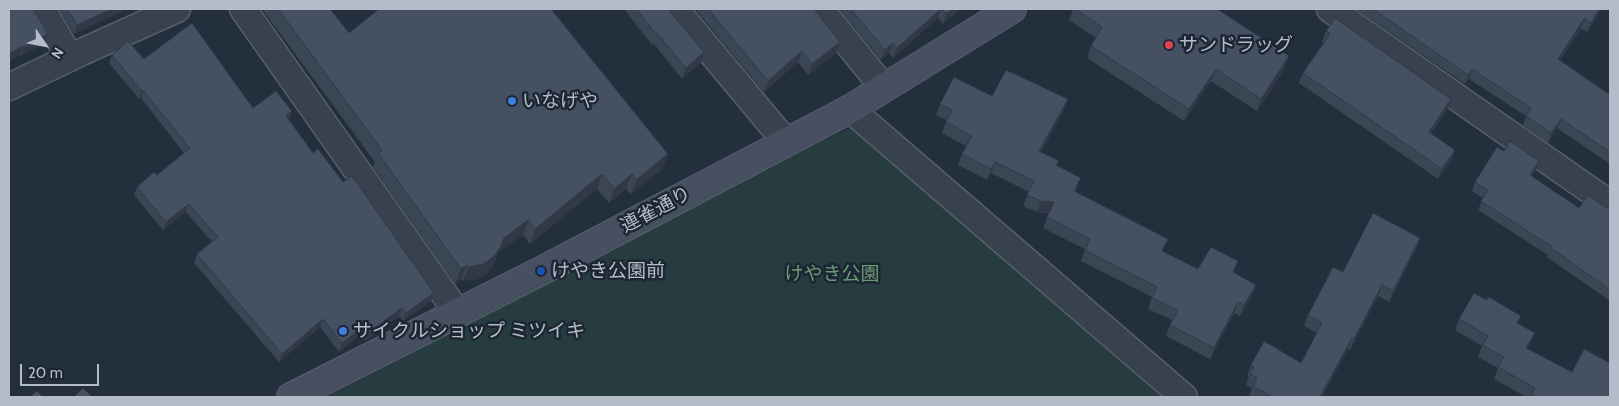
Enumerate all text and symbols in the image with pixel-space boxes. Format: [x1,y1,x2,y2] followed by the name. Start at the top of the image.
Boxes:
[20,20,70,70] north arrow
[1179,34,1293,56] place label: サンドラッグ
[1163,39,1175,51] marker: サンドラッグ
[47,44,68,62] text: N
[522,90,598,112] place label: いなげや
[506,95,518,107] marker: いなげや
[617,182,695,238] street label: 連雀通り
[551,260,665,282] place label: けやき公園前
[785,263,879,285] park label: けやき公園
[535,265,547,277] marker: けやき公園前
[353,320,585,342] place label: サイクルショップ ミツイキ
[337,325,349,337] marker: サイクルショップ ミツイキ
[22,354,101,386] scale bar
[28,364,63,382] text: 20 m

